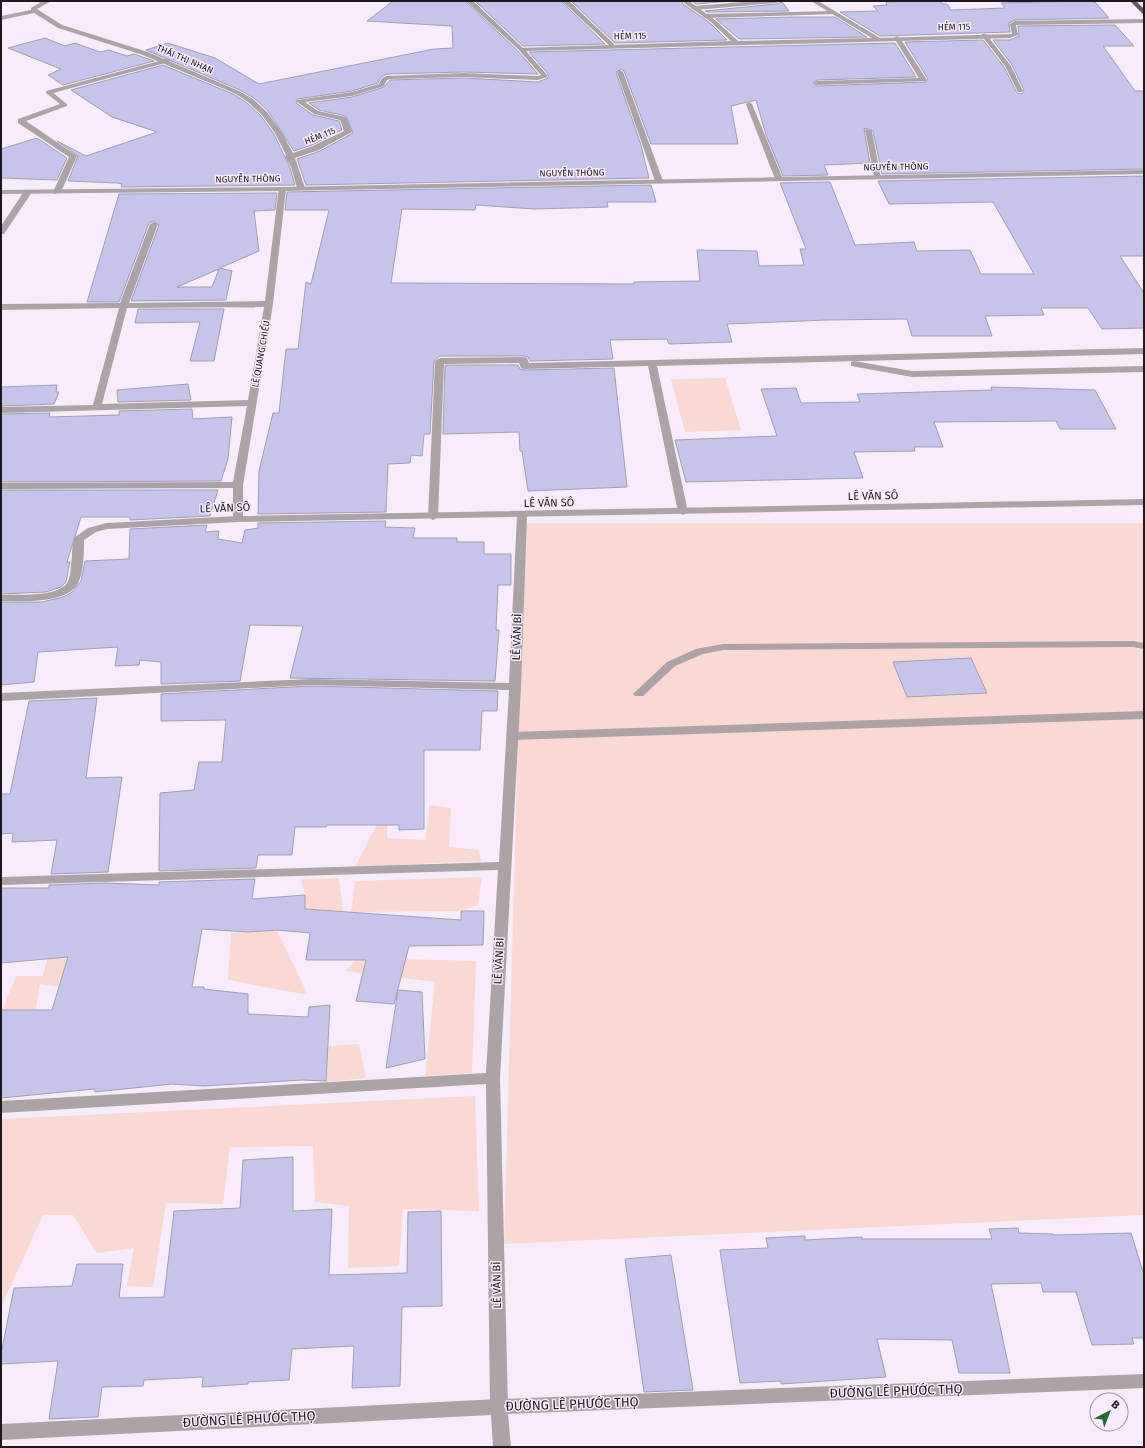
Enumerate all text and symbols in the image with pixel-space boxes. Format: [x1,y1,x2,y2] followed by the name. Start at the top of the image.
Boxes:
[938,21,971,32] street label: HẺM 115
[614,30,647,41] street label: HẺM 115
[155,42,215,75] street label: THÁI THỊ NHẠN
[303,124,337,147] street label: HẺM 115
[863,159,929,173] street label: NGUYỄN THÔNG
[539,165,605,179] street label: NGUYỄN THÔNG
[215,171,281,185] street label: NGUYỄN THÔNG
[248,319,272,388] street label: LÊ QUANG CHIỂU
[848,488,898,503] street label: LÊ VĂN SÔ
[524,495,574,510] street label: LÊ VĂN SÔ
[199,500,251,515] street label: LÊ VĂN SÔ
[509,613,524,661] street label: LÊ VĂN BÌ
[490,937,507,985] street label: LÊ VĂN BÌ
[489,1261,504,1309] street label: LÊ VĂN BÌ
[829,1381,963,1401] street label: ĐƯỜNG LÊ PHƯỚC THỌ
[1089,1392,1129,1432] north arrow
[505,1394,639,1414] street label: ĐƯỜNG LÊ PHƯỚC THỌ
[1108,1398,1122,1412] text: B
[182,1408,316,1430] street label: ĐƯỜNG LÊ PHƯỚC THỌ

